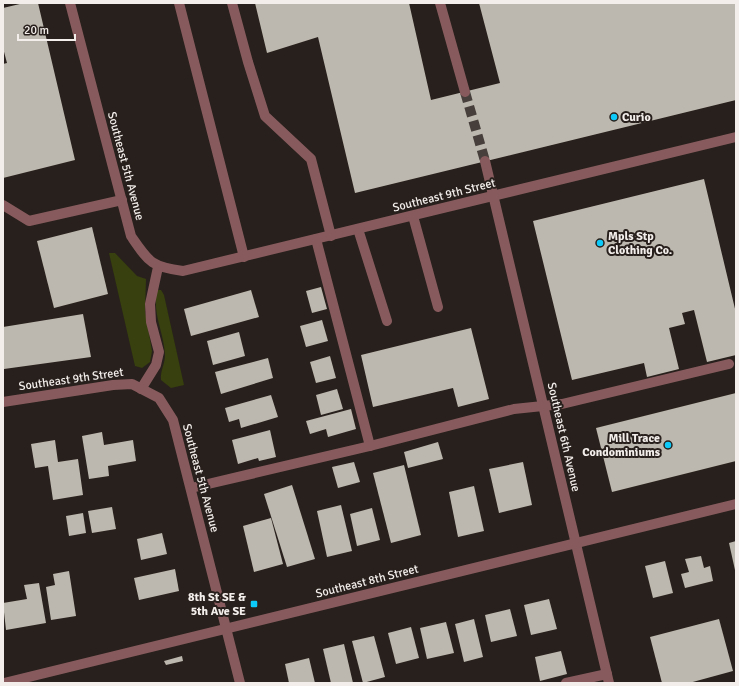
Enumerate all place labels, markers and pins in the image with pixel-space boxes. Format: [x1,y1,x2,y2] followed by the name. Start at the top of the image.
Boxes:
[622,110,651,125] place label: Curio
[609,112,619,122] marker: Curio
[608,229,672,258] place label: Mpls Stp Clothing Co.
[595,238,605,248] marker: Mpls Stp Clothing Co.
[582,431,661,460] place label: Mill Trace Condominiums
[663,440,673,450] marker: Mill Trace Condominiums
[188,590,246,619] place label: 8th St SE & 5th Ave SE
[249,599,259,609] marker: 8th St SE & 5th Ave SE

